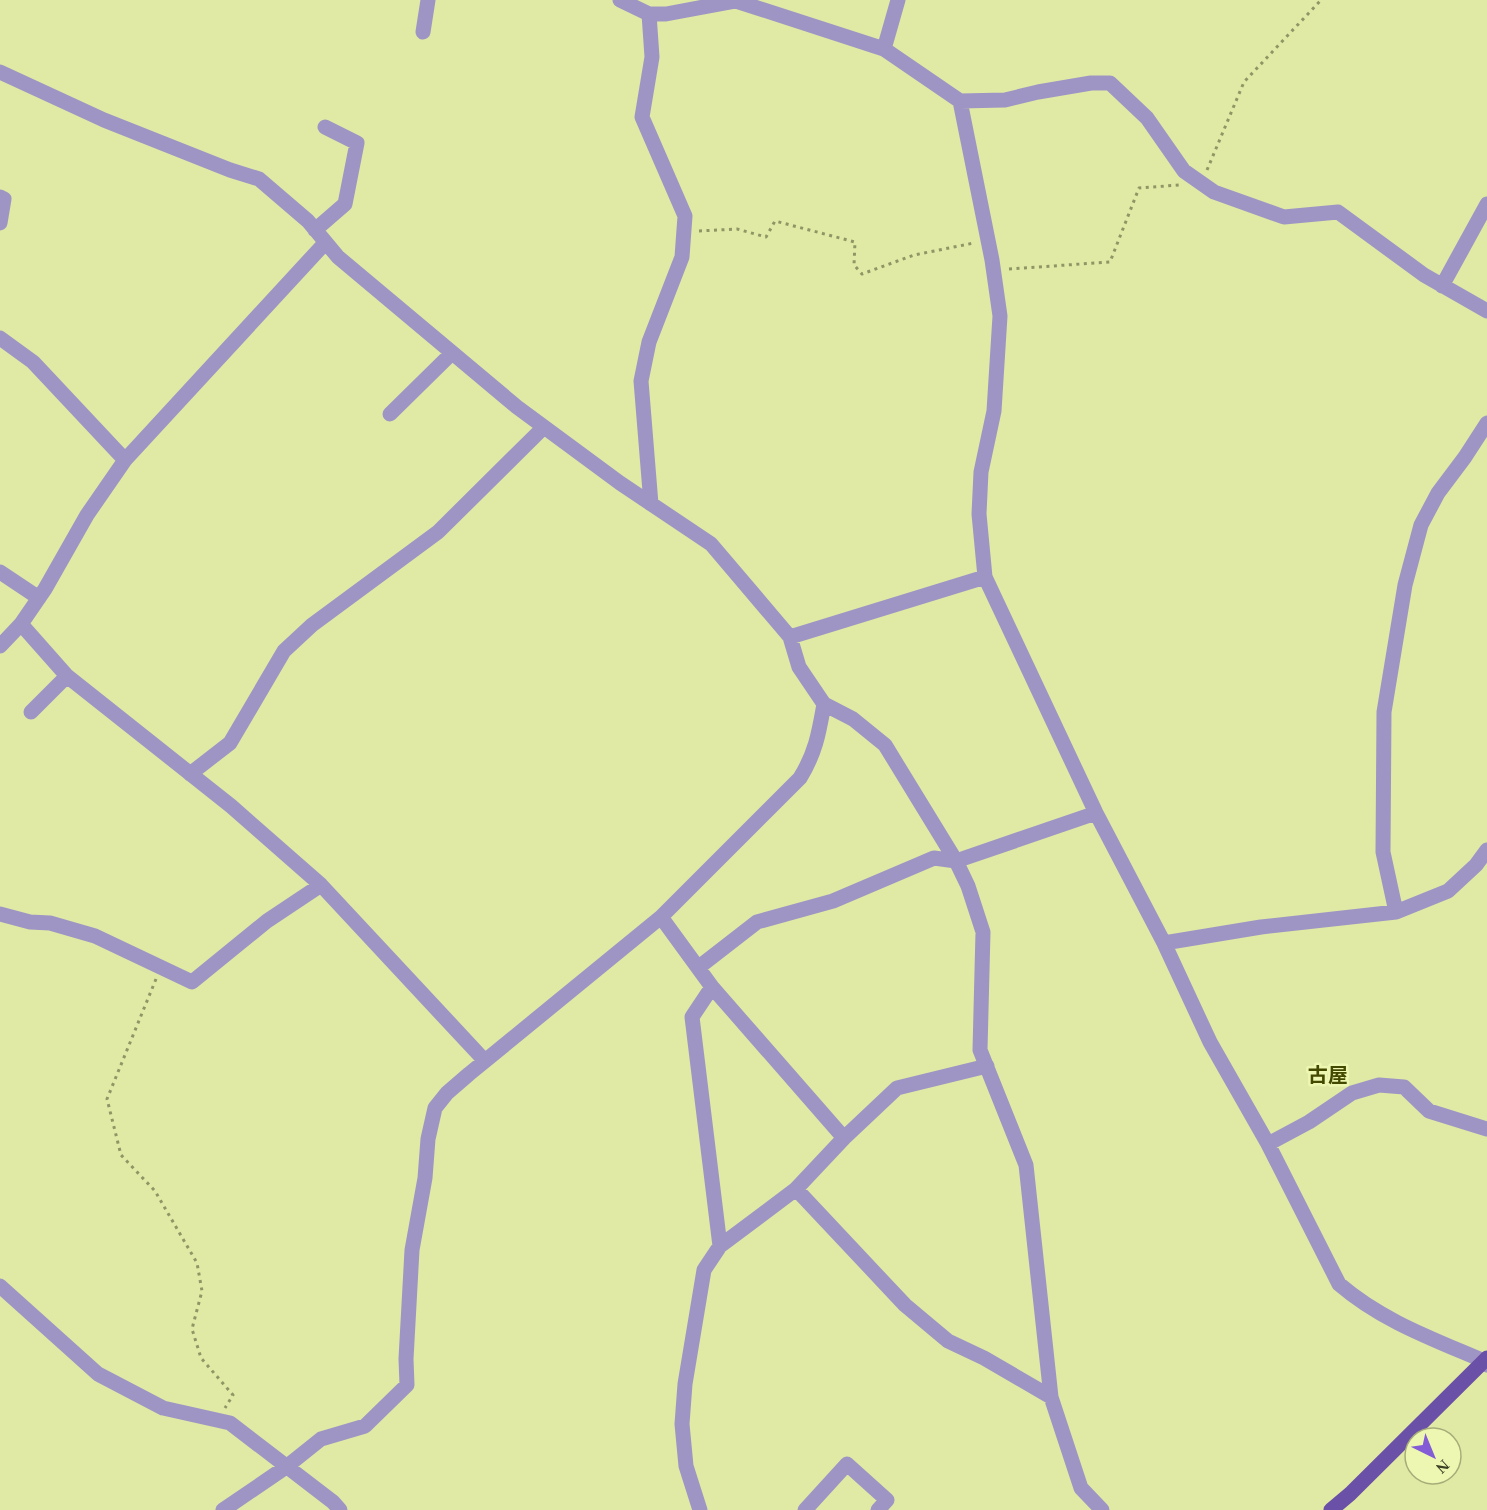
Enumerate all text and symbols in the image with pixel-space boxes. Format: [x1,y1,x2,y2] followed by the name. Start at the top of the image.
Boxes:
[1308,1064,1348,1086] district label: 古屋
[1403,1426,1463,1486] north arrow
[1433,1456,1453,1477] text: N

